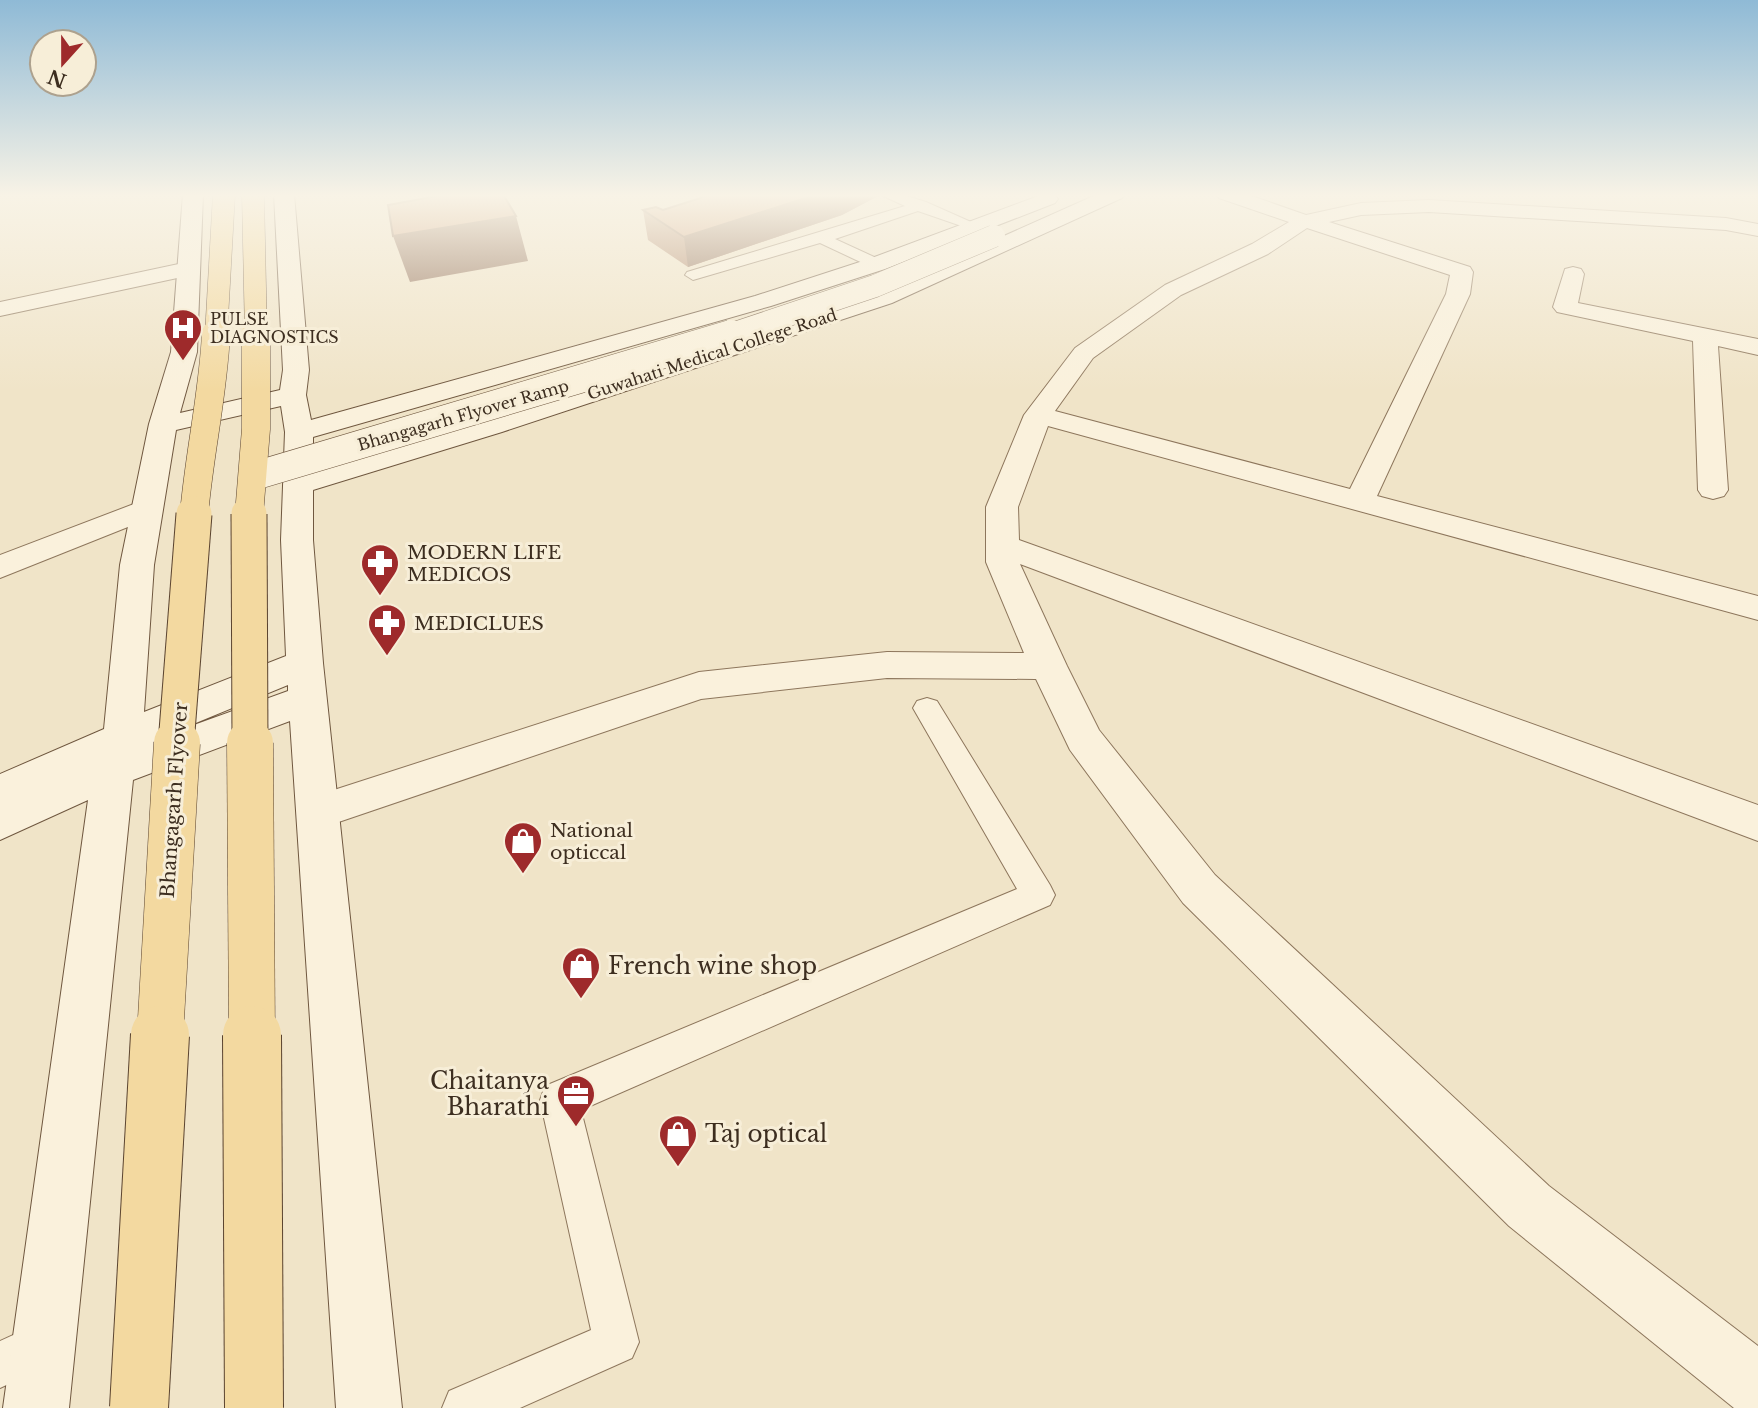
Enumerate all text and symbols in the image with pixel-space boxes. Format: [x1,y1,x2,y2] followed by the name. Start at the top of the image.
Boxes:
[28,28,98,98] north arrow
[45,64,70,92] text: N
[585,304,840,404] street label: Guwahati Medical College Road
[162,307,204,362] hospital icon: PULSE DIAGNOSTICS
[210,309,339,347] place label: PULSE DIAGNOSTICS
[355,375,571,455] street label: Bhangagarh Flyover Ramp
[407,541,561,586] place label: MODERN LIFE MEDICOS
[359,542,401,597] pharmacy icon: MODERN LIFE MEDICOS
[366,602,408,657] pharmacy icon: MEDICLUES
[414,612,544,635] place label: MEDICLUES
[156,701,192,899] street label: Bhangagarh Flyover
[550,819,633,864] place label: National opticcal
[502,820,544,875] shop icon: National opticcal
[560,945,602,1000] shop icon: French wine shop
[608,952,817,980] place label: French wine shop
[430,1067,549,1121] place label: Chaitanya Bharathi
[555,1073,597,1128] office icon: Chaitanya Bharathi
[657,1113,699,1168] shop icon: Taj optical
[705,1120,827,1148] place label: Taj optical

